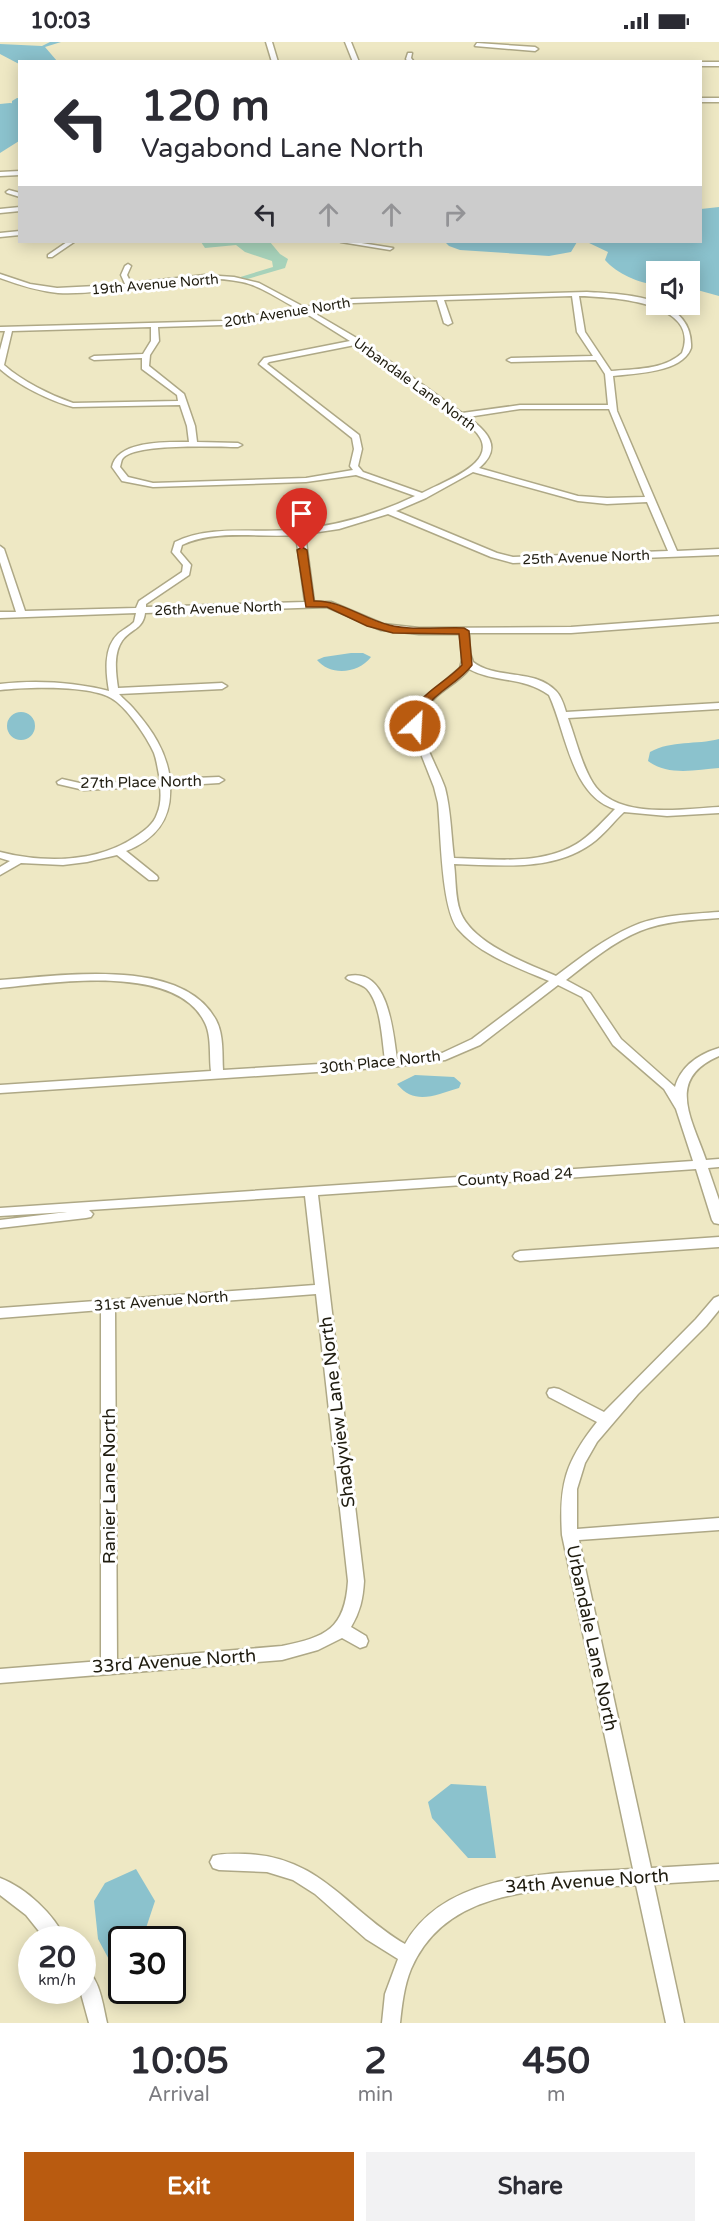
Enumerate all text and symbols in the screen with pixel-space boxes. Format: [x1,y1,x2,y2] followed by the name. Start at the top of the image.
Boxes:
[30,8,91,34] text: 10:03
[141,81,270,132] text: 120 m
[42,84,120,162] icon: left
[141,132,424,165] text: Vagabond Lane North
[249,198,282,231] icon: left
[312,198,345,231] icon: ahead
[375,198,408,231] icon: ahead
[438,198,471,231] icon: right
[646,261,700,315] map controls
[646,261,700,315] button: sound
[91,270,219,299] street label: 19th Avenue North
[223,294,351,331] street label: 20th Avenue North
[350,334,479,435] street label: Urbandale Lane North
[276,488,327,550] pin
[285,497,318,530] icon: arrive
[522,547,650,568] street label: 25th Avenue North
[154,598,282,619] street label: 26th Avenue North
[383,694,447,758] position arrow
[80,772,202,792] street label: 27th Place North
[319,1047,441,1077] street label: 30th Place North
[457,1164,573,1190] street label: County Road 24
[93,1287,229,1315] street label: 31st Avenue North
[314,1315,360,1509] street label: Shadyview Lane North
[98,1408,120,1564] street label: Ranier Lane North
[562,1543,622,1733] street label: Urbandale Lane North
[91,1644,257,1678] street label: 33rd Avenue North
[504,1864,670,1898] street label: 34th Avenue North
[108,1926,186,2004] speed limit sign: 30
[38,1939,76,1976] text: 20
[38,1971,76,1989] text: km/h
[129,2040,229,2083] text: 10:05
[364,2040,387,2083] text: 2
[522,2040,590,2083] text: 450
[148,2083,210,2107] text: Arrival
[358,2083,393,2107] text: min
[547,2083,565,2107] text: m
[24,2152,354,2221] button: Exit
[366,2152,695,2221] button: Share

